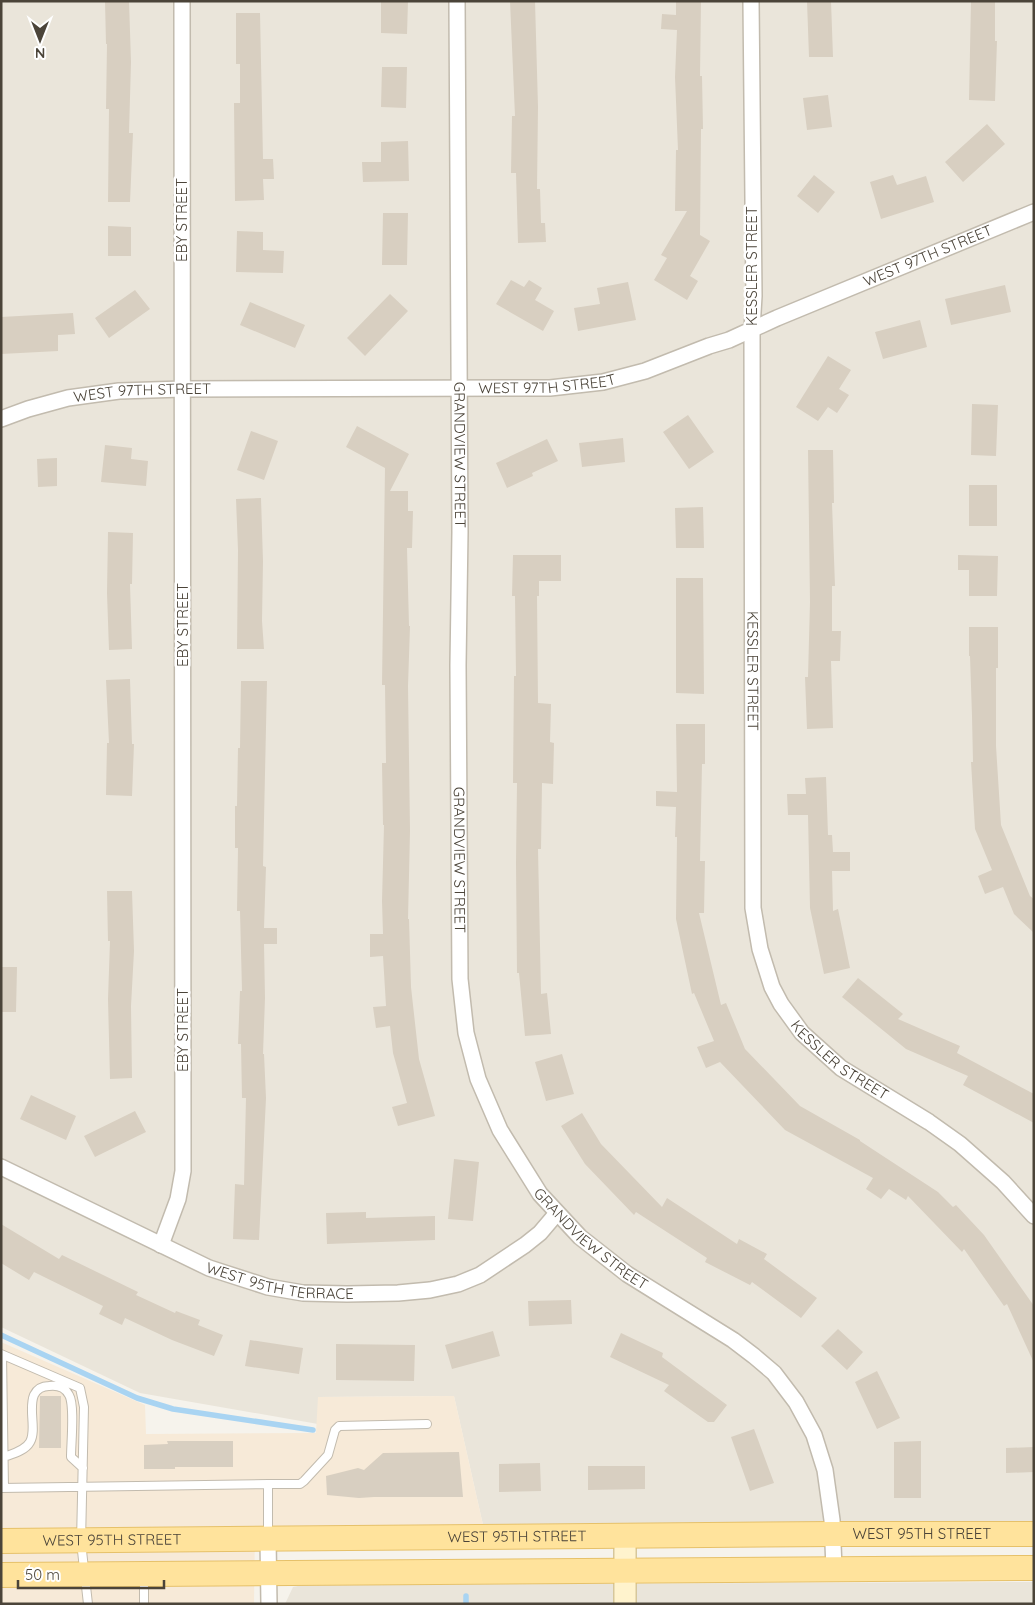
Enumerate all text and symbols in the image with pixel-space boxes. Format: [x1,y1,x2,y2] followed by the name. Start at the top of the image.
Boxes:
[15,15,65,65] north arrow
[35,44,45,62] text: N
[172,178,191,262] street label: EBY STREET
[742,206,761,326] street label: KESSLER STREET
[860,220,995,290] street label: WEST 97TH STREET
[478,369,618,397] street label: WEST 97TH STREET
[72,379,211,406] street label: WEST 97TH STREET
[450,382,470,528] street label: GRANDVIEW STREET
[173,583,192,667] street label: EBY STREET
[743,611,763,731] street label: KESSLER STREET
[450,787,470,933] street label: GRANDVIEW STREET
[173,988,192,1072] street label: EBY STREET
[787,1016,892,1104] street label: KESSLER STREET
[530,1183,652,1294] street label: GRANDVIEW STREET
[204,1258,354,1303] street label: WEST 95TH TERRACE
[853,1524,991,1543] street label: WEST 95TH STREET
[447,1526,586,1546] street label: WEST 95TH STREET
[42,1529,182,1550] street label: WEST 95TH STREET
[18,1558,164,1590] scale bar
[25,1565,60,1584] text: 50 m

